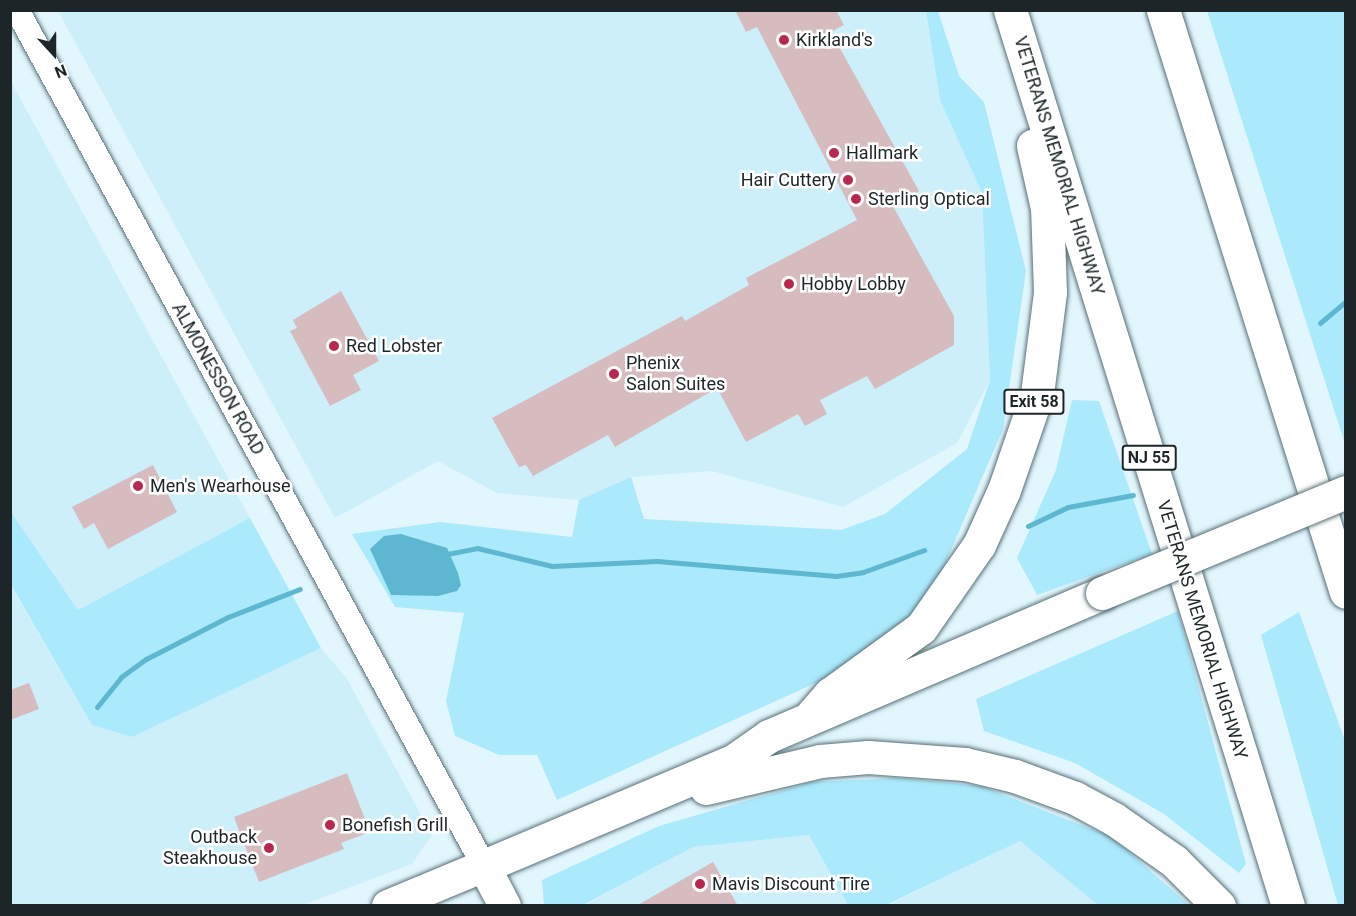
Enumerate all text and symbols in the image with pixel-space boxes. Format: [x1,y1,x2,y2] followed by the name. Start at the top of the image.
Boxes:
[24,24,84,84] north arrow
[796,29,873,51] place label: Kirkland's
[777,33,791,47] marker: Kirkland's
[1009,34,1109,298] street label: VETERANS MEMORIAL HIGHWAY
[52,60,69,82] text: N
[846,142,918,164] place label: Hallmark
[827,146,841,160] marker: Hallmark
[741,169,836,191] place label: Hair Cuttery
[841,173,855,187] marker: Hair Cuttery
[868,188,990,210] place label: Sterling Optical
[849,192,863,206] marker: Sterling Optical
[801,273,906,295] place label: Hobby Lobby
[782,277,796,291] marker: Hobby Lobby
[167,299,269,459] street label: ALMONESSON ROAD
[346,335,442,357] place label: Red Lobster
[327,339,341,353] marker: Red Lobster
[626,353,725,395] place label: Phenix Salon Suites
[607,367,621,381] marker: Phenix Salon Suites
[1002,389,1066,415] road number: Exit 58
[1120,445,1178,471] road number: NJ 55
[150,475,291,497] place label: Men's Wearhouse
[131,479,145,493] marker: Men's Wearhouse
[1152,498,1252,762] street label: VETERANS MEMORIAL HIGHWAY
[342,814,448,836] place label: Bonefish Grill
[323,818,337,832] marker: Bonefish Grill
[163,827,257,870] place label: Outback Steakhouse
[262,841,276,855] marker: Outback Steakhouse
[712,873,870,895] place label: Mavis Discount Tire
[693,877,707,891] marker: Mavis Discount Tire

